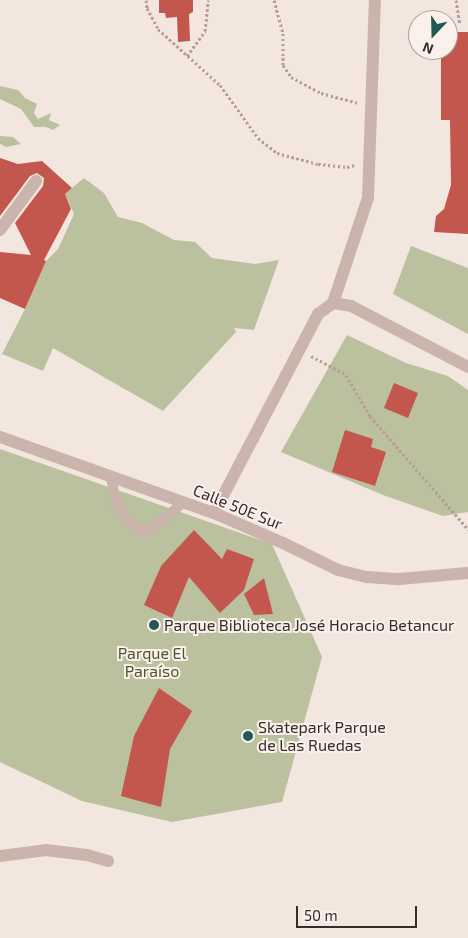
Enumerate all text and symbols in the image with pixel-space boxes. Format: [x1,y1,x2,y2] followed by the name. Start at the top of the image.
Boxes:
[408,10,458,60] north arrow
[420,39,436,58] text: N
[190,480,286,534] street label: Calle 50E Sur
[164,615,455,635] place label: Parque Biblioteca José Horacio Betancur
[148,619,160,631] marker: Parque Biblioteca José Horacio Betancur
[118,643,186,681] park label: Parque El Paraíso
[258,717,386,755] place label: Skatepark Parque de Las Ruedas
[242,730,254,742] marker: Skatepark Parque de Las Ruedas
[298,896,419,928] scale bar
[304,906,338,924] text: 50 m

